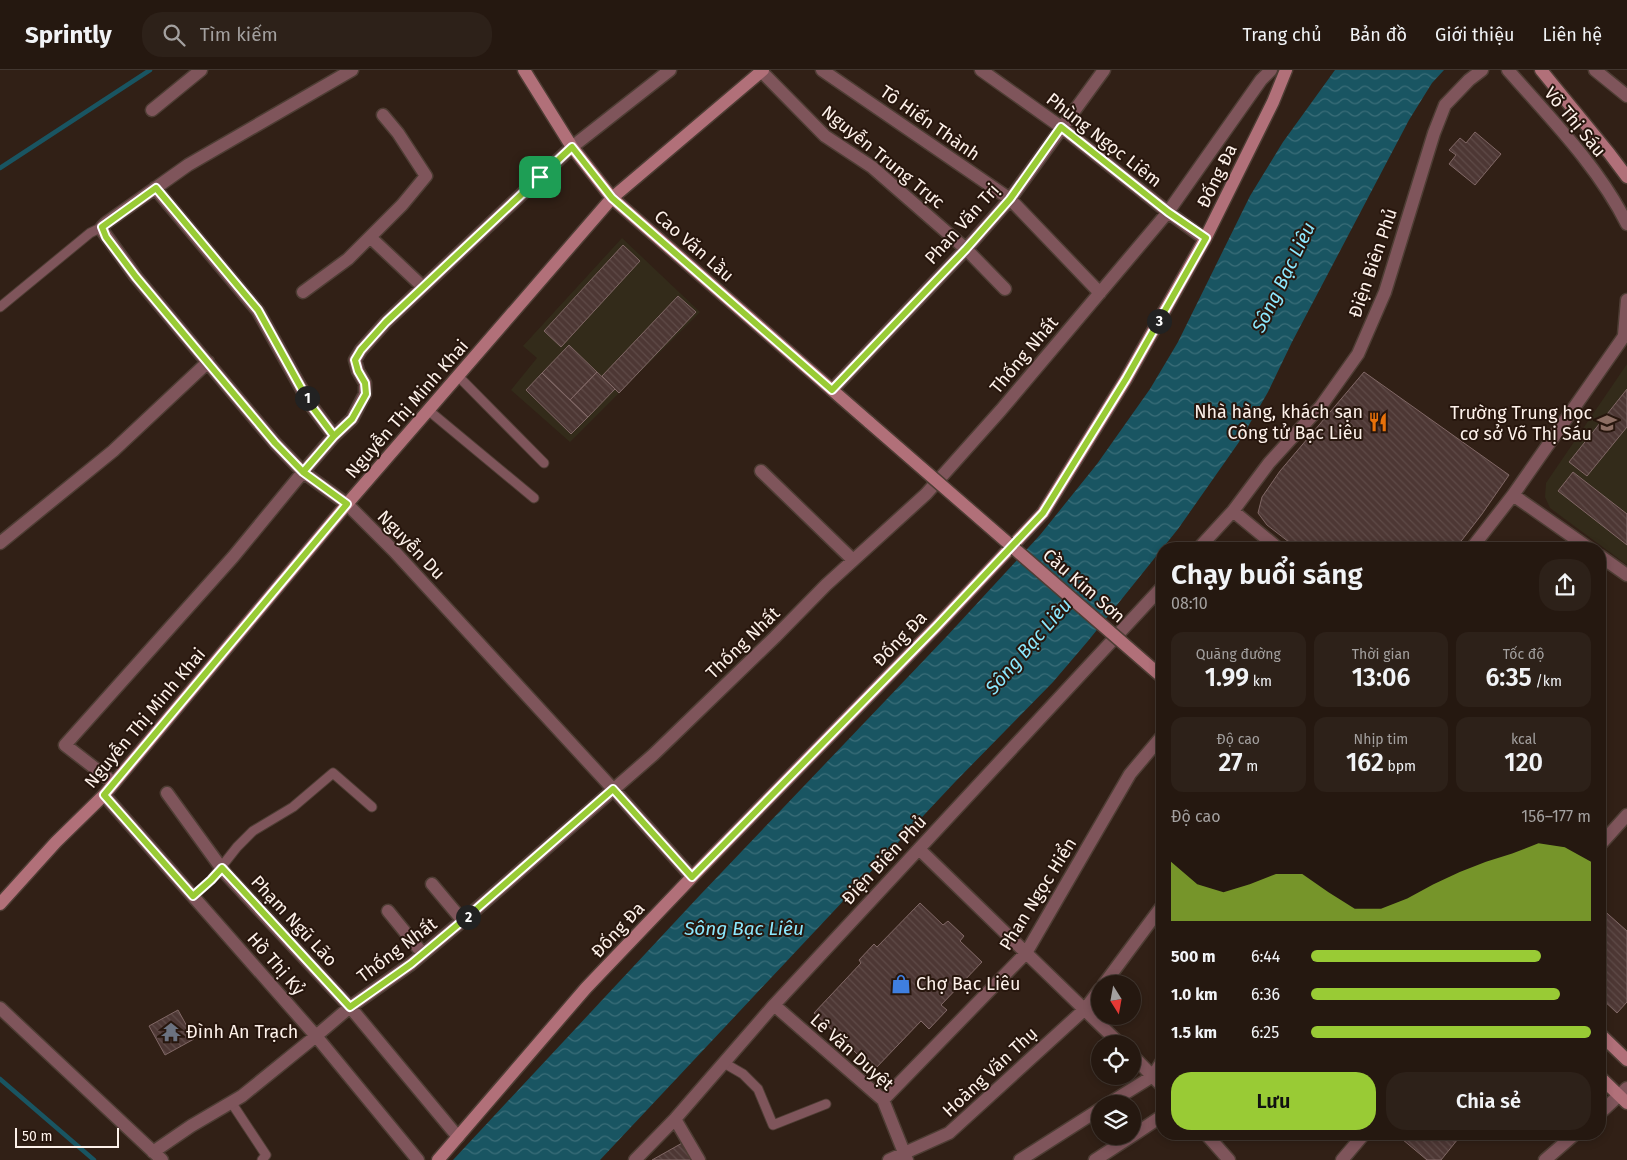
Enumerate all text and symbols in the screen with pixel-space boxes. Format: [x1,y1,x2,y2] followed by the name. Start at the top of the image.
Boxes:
[142,12,492,57] search box
[25,21,112,49] text: Sprintly
[160,21,188,49] icon: search
[200,23,278,46] text: Tìm kiếm
[1242,24,1322,46] text: Trang chủ
[1350,24,1407,46] text: Bản đồ
[1435,24,1514,46] text: Giới thiệu
[1542,24,1602,46] text: Liên hệ
[876,80,984,166] street label: Tô Hiến Thành
[1539,83,1611,161] street label: Võ Thị Sáu
[1042,88,1166,192] street label: Phùng Ngọc Liêm
[817,100,950,213] street label: Nguyễn Trung Trực
[1192,140,1242,212] street label: Đống Đa
[519,156,561,198] pin
[526,163,554,191] icon: arrive
[920,179,1004,269] street label: Phan Văn Trị
[650,205,738,287] street label: Cao Văn Lầu
[1344,205,1402,321] street label: Điện Biên Phủ
[1246,218,1320,337] water label: Sông Bạc Liêu
[1146,308,1172,334] pin: 3
[985,311,1063,398] street label: Thống Nhất
[1156,313,1163,330] text: 3
[340,335,473,483] street label: Nguyễn Thị Minh Khai
[294,386,320,410] pin: 1
[304,390,311,407] text: 1
[1194,401,1363,444] place label: Nhà hàng, khách sạn Công tử Bạc Liêu
[1450,402,1592,445] place label: Trường Trung học cơ sở Võ Thị Sáu
[1367,411,1389,433] restaurant icon: Nhà hàng, khách sạn Công tử Bạc Liêu
[1596,412,1618,434] school or university icon: Trường Trung học cơ sở Võ Thị Sáu
[373,505,450,584] street label: Nguyễn Du
[1038,544,1130,628] street label: Cầu Kim Sơn
[1171,558,1363,591] text: Chạy buổi sáng
[1539,559,1591,611] button: share
[980,594,1076,700] water label: Sông Bạc Liêu
[1171,594,1208,613] text: 08:10
[701,602,785,684] street label: Thống Nhất
[868,607,932,671] street label: Đống Đa
[79,643,210,793] street label: Nguyễn Thị Minh Khai
[1196,646,1281,663] text: Quãng đường
[1352,646,1410,663] text: Thời gian
[1503,646,1545,663] text: Tốc độ
[1205,663,1249,693] text: 1.99
[1352,663,1410,693] text: 13:06
[1485,663,1532,693] text: 6:35
[1249,673,1272,690] text: km
[1532,673,1562,690] text: /km
[1217,731,1260,748] text: Độ cao
[1354,731,1408,748] text: Nhịp tim
[1511,731,1536,748] text: kcal
[1218,748,1243,778] text: 27
[1346,748,1384,778] text: 162
[1504,748,1543,778] text: 120
[1243,758,1258,775] text: m
[1384,758,1416,775] text: bpm
[1171,807,1221,826] text: Độ cao
[1521,807,1591,826] text: 156–177 m
[837,811,931,909] street label: Điện Biên Phủ
[994,833,1081,954] street label: Phan Ngọc Hiển
[246,871,342,971] street label: Phạm Ngũ Lão
[587,897,649,963] street label: Đống Đa
[456,904,480,930] pin: 2
[465,909,472,926] text: 2
[353,913,442,987] street label: Thống Nhất
[683,917,804,940] water label: Sông Bạc Liêu
[243,928,309,1000] street label: Hồ Thị Kỷ
[1171,947,1216,966] text: 500 m
[1251,947,1280,966] text: 6:44
[890,973,912,995] shop icon: Chợ Bạc Liêu
[916,973,1020,995] place label: Chợ Bạc Liêu
[1091,975,1141,1025] north arrow
[1091,975,1141,1145] map controls
[1171,985,1218,1004] text: 1.0 km
[1251,985,1280,1004] text: 6:36
[806,1009,899,1096] street label: Lê Văn Duyệt
[160,1021,182,1043] temple icon: Đình An Trạch
[186,1021,298,1043] place label: Đình An Trạch
[938,1022,1042,1122] street label: Hoàng Văn Thụ
[1171,1023,1217,1042] text: 1.5 km
[1251,1023,1279,1042] text: 6:25
[1091,1035,1141,1085] button: locate
[1171,1072,1376,1130] button: Lưu
[1386,1072,1591,1130] button: Chia sẻ
[1091,1095,1141,1145] button: layers
[15,1125,119,1148] scale bar
[22,1128,53,1145] text: 50 m

